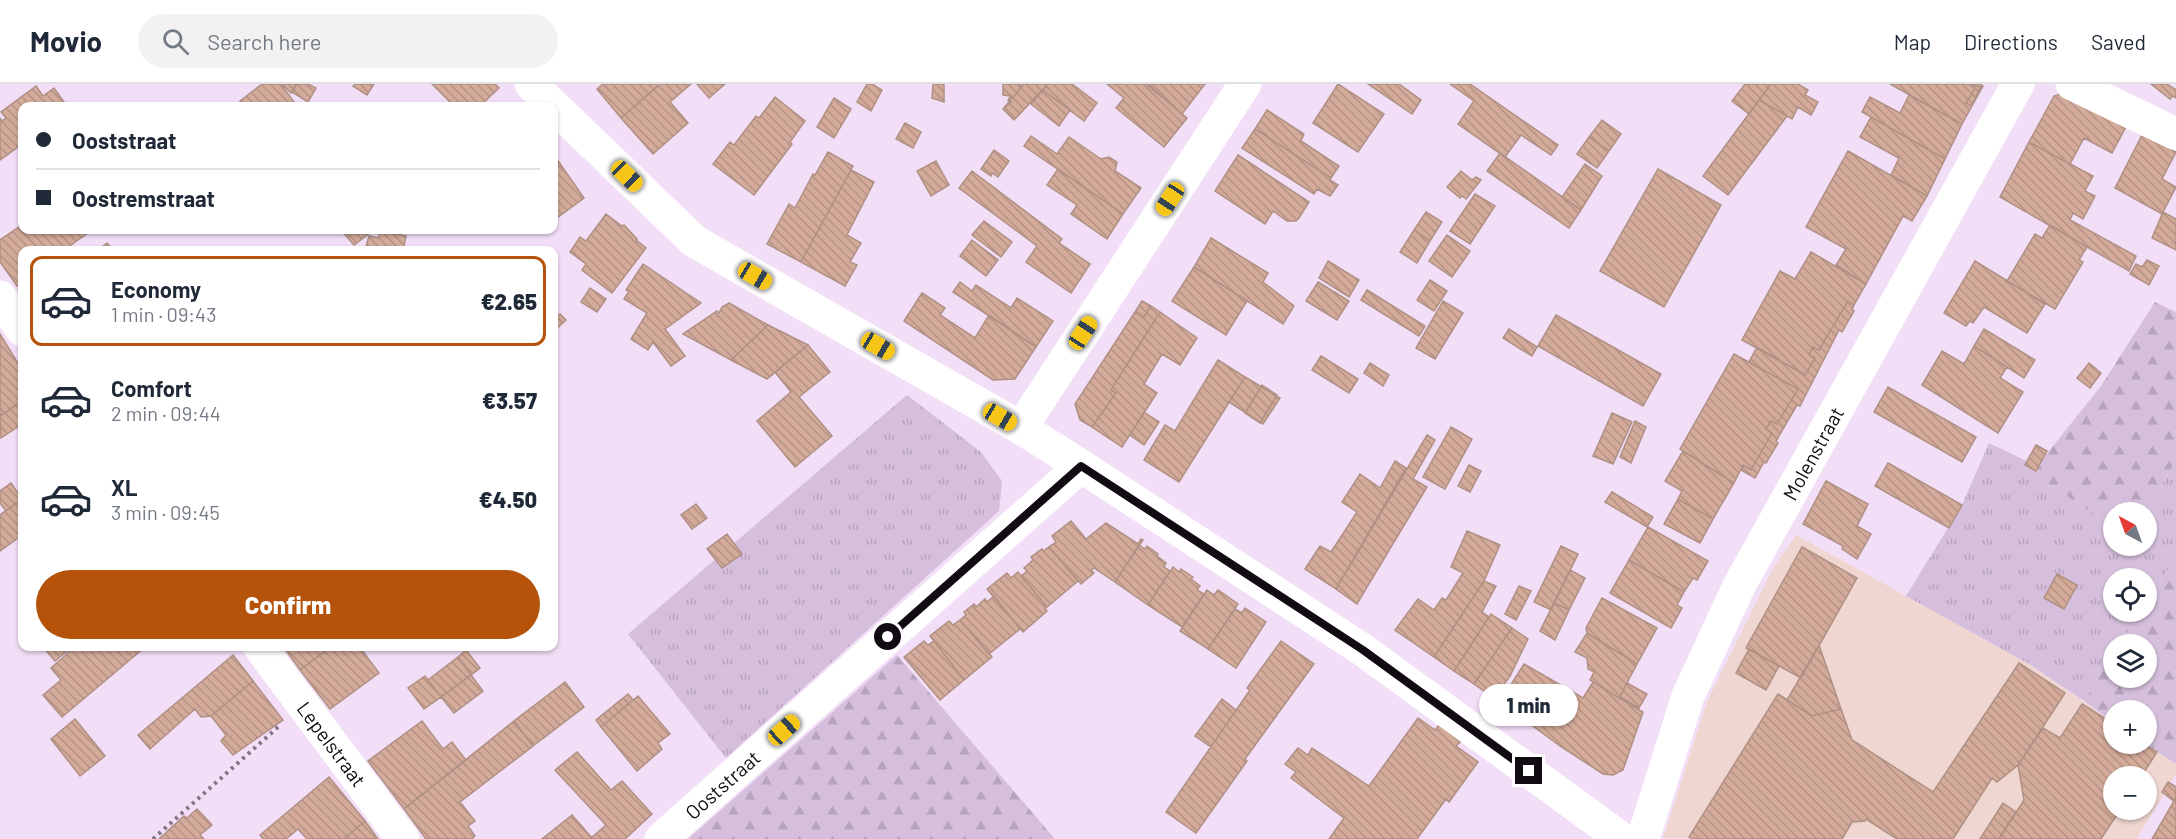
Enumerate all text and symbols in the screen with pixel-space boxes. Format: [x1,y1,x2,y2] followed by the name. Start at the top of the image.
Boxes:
[138,14,558,68] search box
[30,24,102,58] text: Movio
[159,25,192,58] icon: search
[207,28,322,54] text: Search here
[1894,29,1931,54] text: Map
[1964,29,2058,54] text: Directions
[2091,29,2146,54] text: Saved
[72,127,176,153] text: Ooststraat
[608,157,646,195] car
[1153,179,1187,219] car
[72,185,215,211] text: Oostremstraat
[735,259,775,293] car
[39,274,93,328] icon: car
[111,276,201,302] text: Economy
[481,288,537,314] text: €2.65
[111,302,216,326] text: 1 min · 09:43
[1066,313,1100,353] car
[858,329,898,363] car
[39,373,93,427] icon: car
[111,375,192,401] text: Comfort
[482,387,537,413] text: €3.57
[980,400,1020,434] car
[111,401,221,425] text: 2 min · 09:44
[1777,402,1848,504] street label: Molenstraat
[39,472,93,526] icon: car
[111,474,137,500] text: XL
[479,486,537,512] text: €4.50
[111,500,220,524] text: 3 min · 09:45
[2103,502,2157,556] north arrow
[2103,502,2157,820] map controls
[2103,568,2157,622] button: locate
[36,570,540,639] button: Confirm
[874,623,901,650] route start
[2103,634,2157,688] button: layers
[1480,684,1579,726] callout: 1 min
[1507,693,1550,717] text: 1 min
[292,697,371,791] street label: Lepelstraat
[2103,700,2157,754] button: +
[765,711,803,749] car
[680,745,765,824] street label: Ooststraat
[1515,757,1542,784] route end
[2103,766,2157,820] button: −

